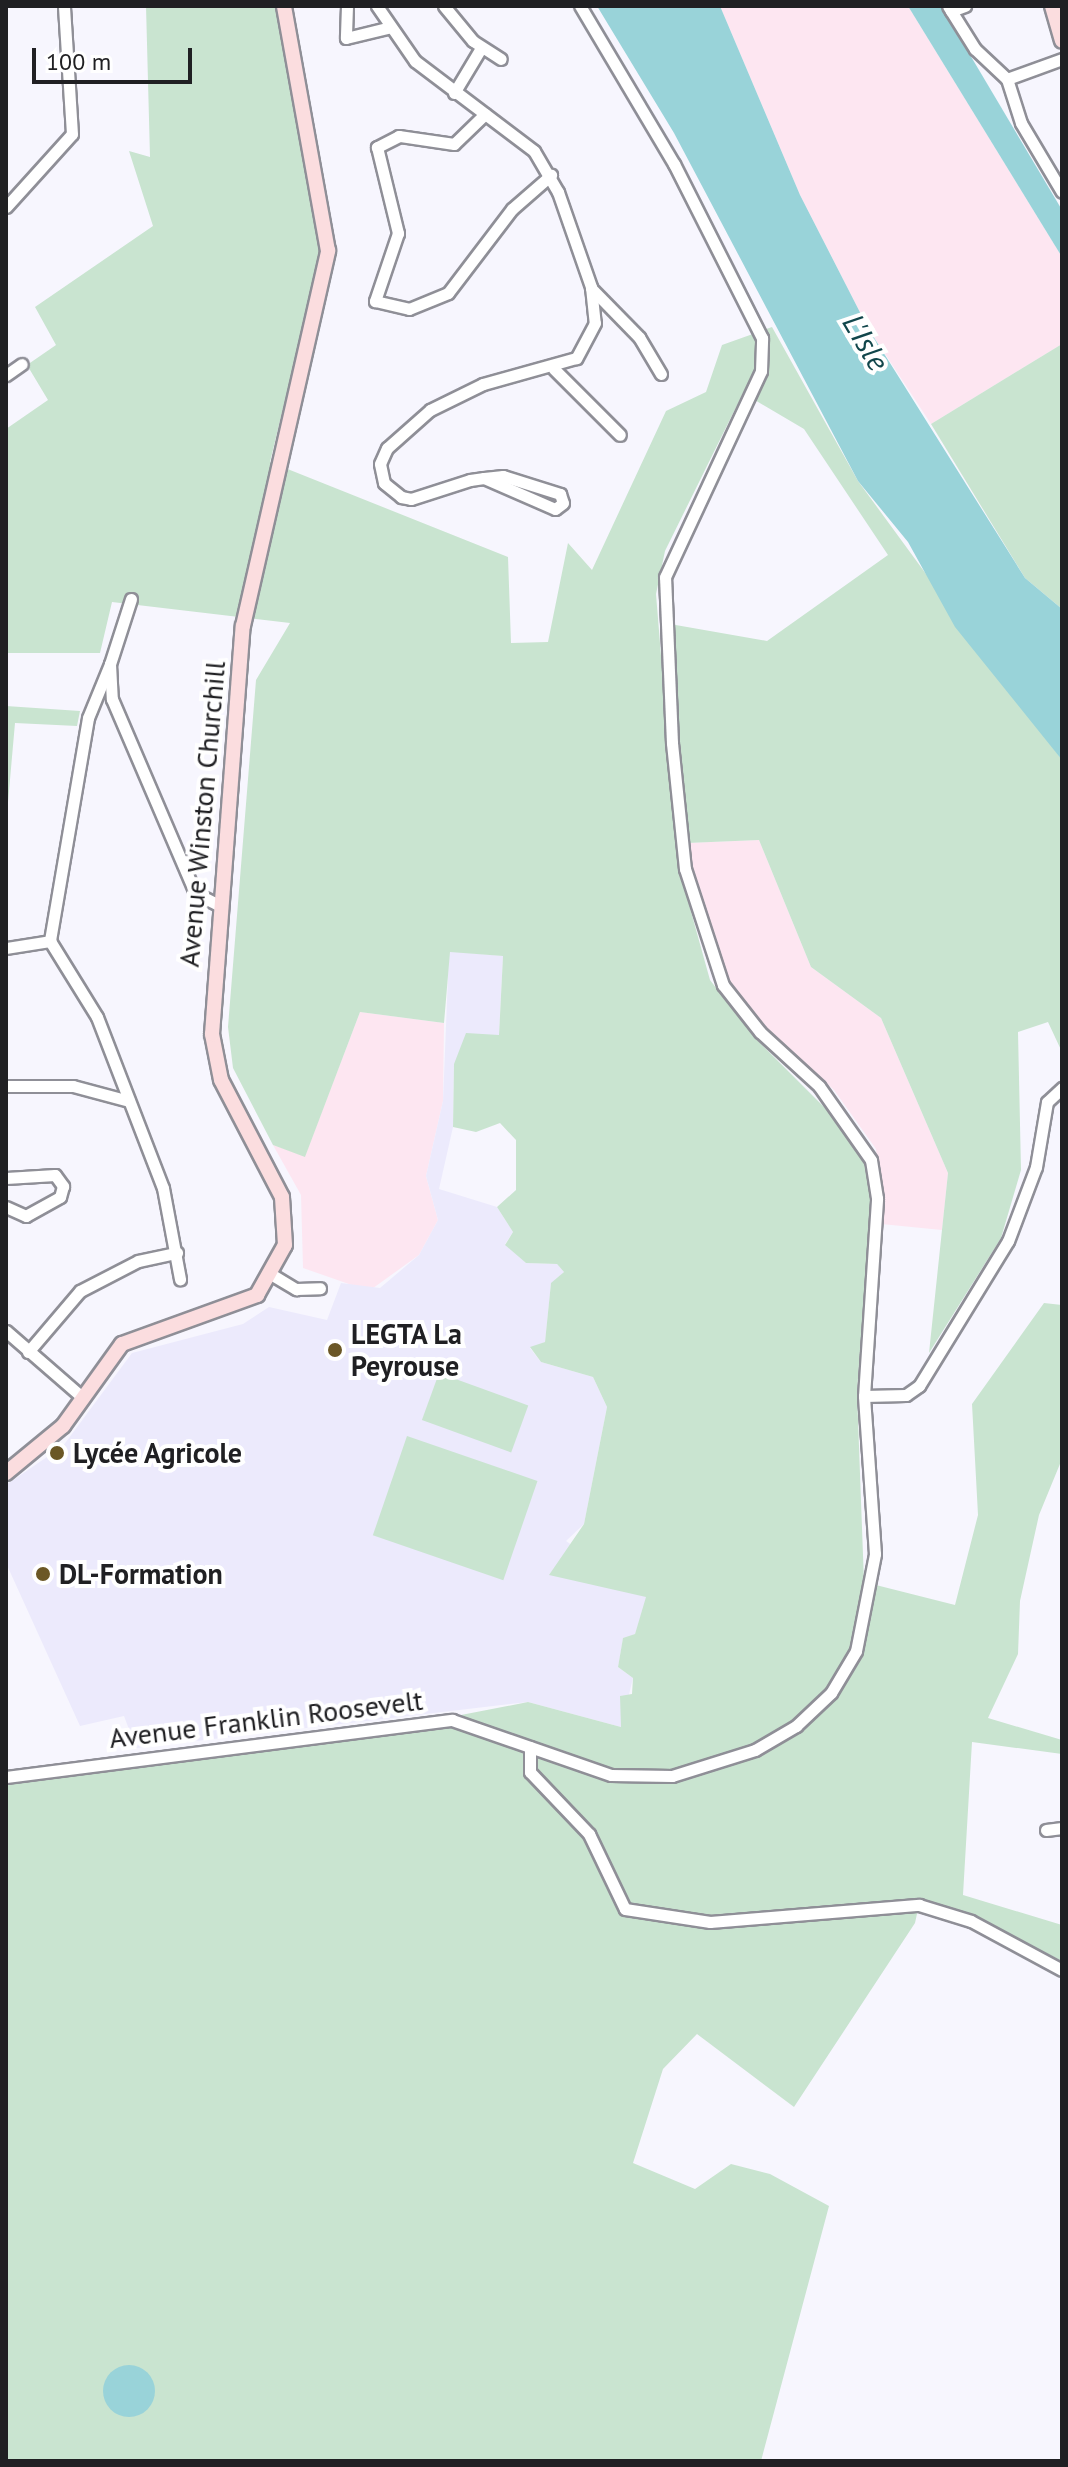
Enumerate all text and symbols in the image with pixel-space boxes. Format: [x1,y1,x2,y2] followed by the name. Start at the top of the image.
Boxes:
[36,32,196,82] scale bar
[46,46,111,77] text: 100 m
[835,307,897,377] water label: L'Isle
[172,659,232,969] street label: Avenue Winston Churchill
[351,1317,463,1383] place label: LEGTA La Peyrouse
[326,1341,344,1359] marker: LEGTA La Peyrouse
[73,1436,243,1470] place label: Lycée Agricole
[48,1444,66,1462] marker: Lycée Agricole
[59,1557,223,1591] place label: DL-Formation
[34,1565,52,1583] marker: DL-Formation
[107,1683,425,1755] street label: Avenue Franklin Roosevelt

